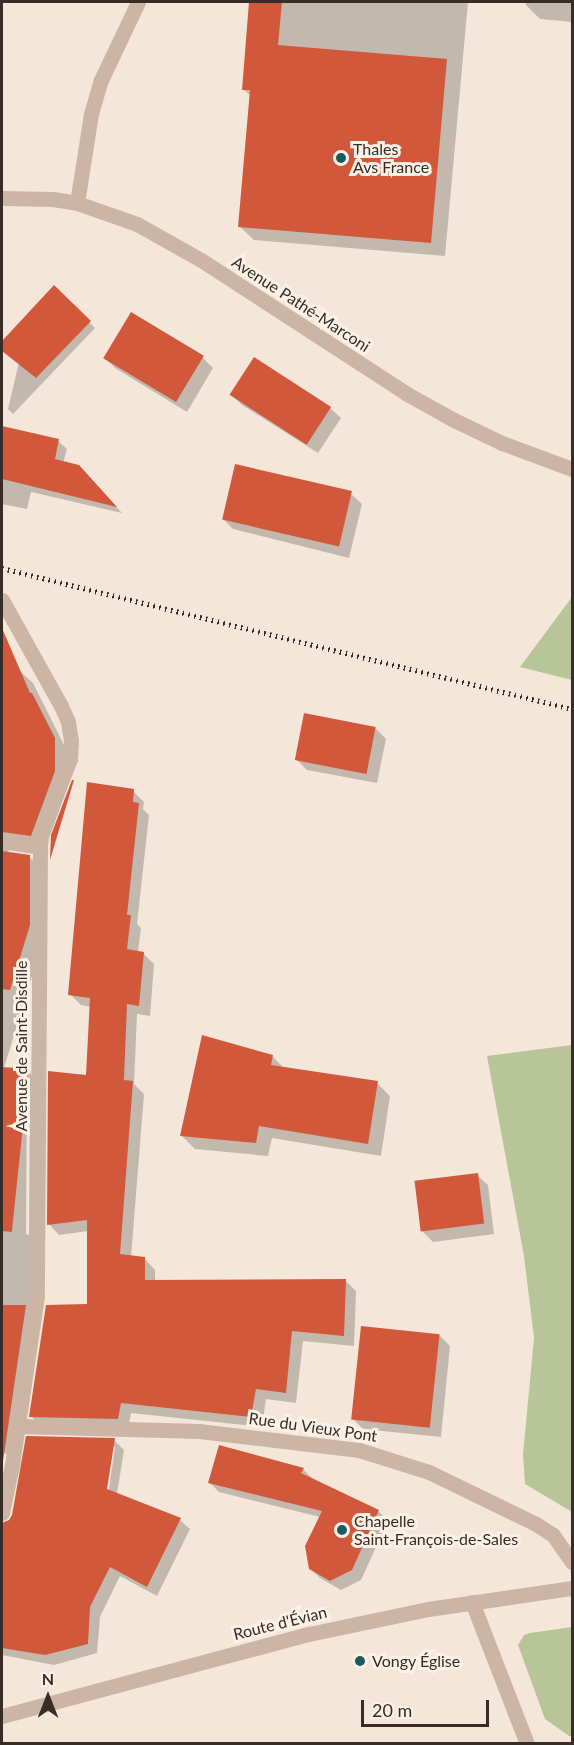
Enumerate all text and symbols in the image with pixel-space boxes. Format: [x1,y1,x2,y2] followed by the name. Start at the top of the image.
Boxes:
[353,139,429,177] place label: Thales Avs France
[334,151,348,165] marker: Thales Avs France
[228,252,374,356] street label: Avenue Pathé-Marconi
[11,961,31,1131] street label: Avenue de Saint-Disdille
[247,1408,379,1446] street label: Rue du Vieux Pont
[354,1511,518,1549] place label: Chapelle Saint-François-de-Sales
[335,1523,349,1537] marker: Chapelle Saint-François-de-Sales
[231,1602,329,1644] street label: Route d'Évian
[372,1651,461,1671] place label: Vongy Église
[353,1654,367,1668] marker: Vongy Église
[18,1667,78,1727] north arrow
[42,1669,54,1688] text: N
[364,1688,492,1726] scale bar
[372,1699,412,1721] text: 20 m

